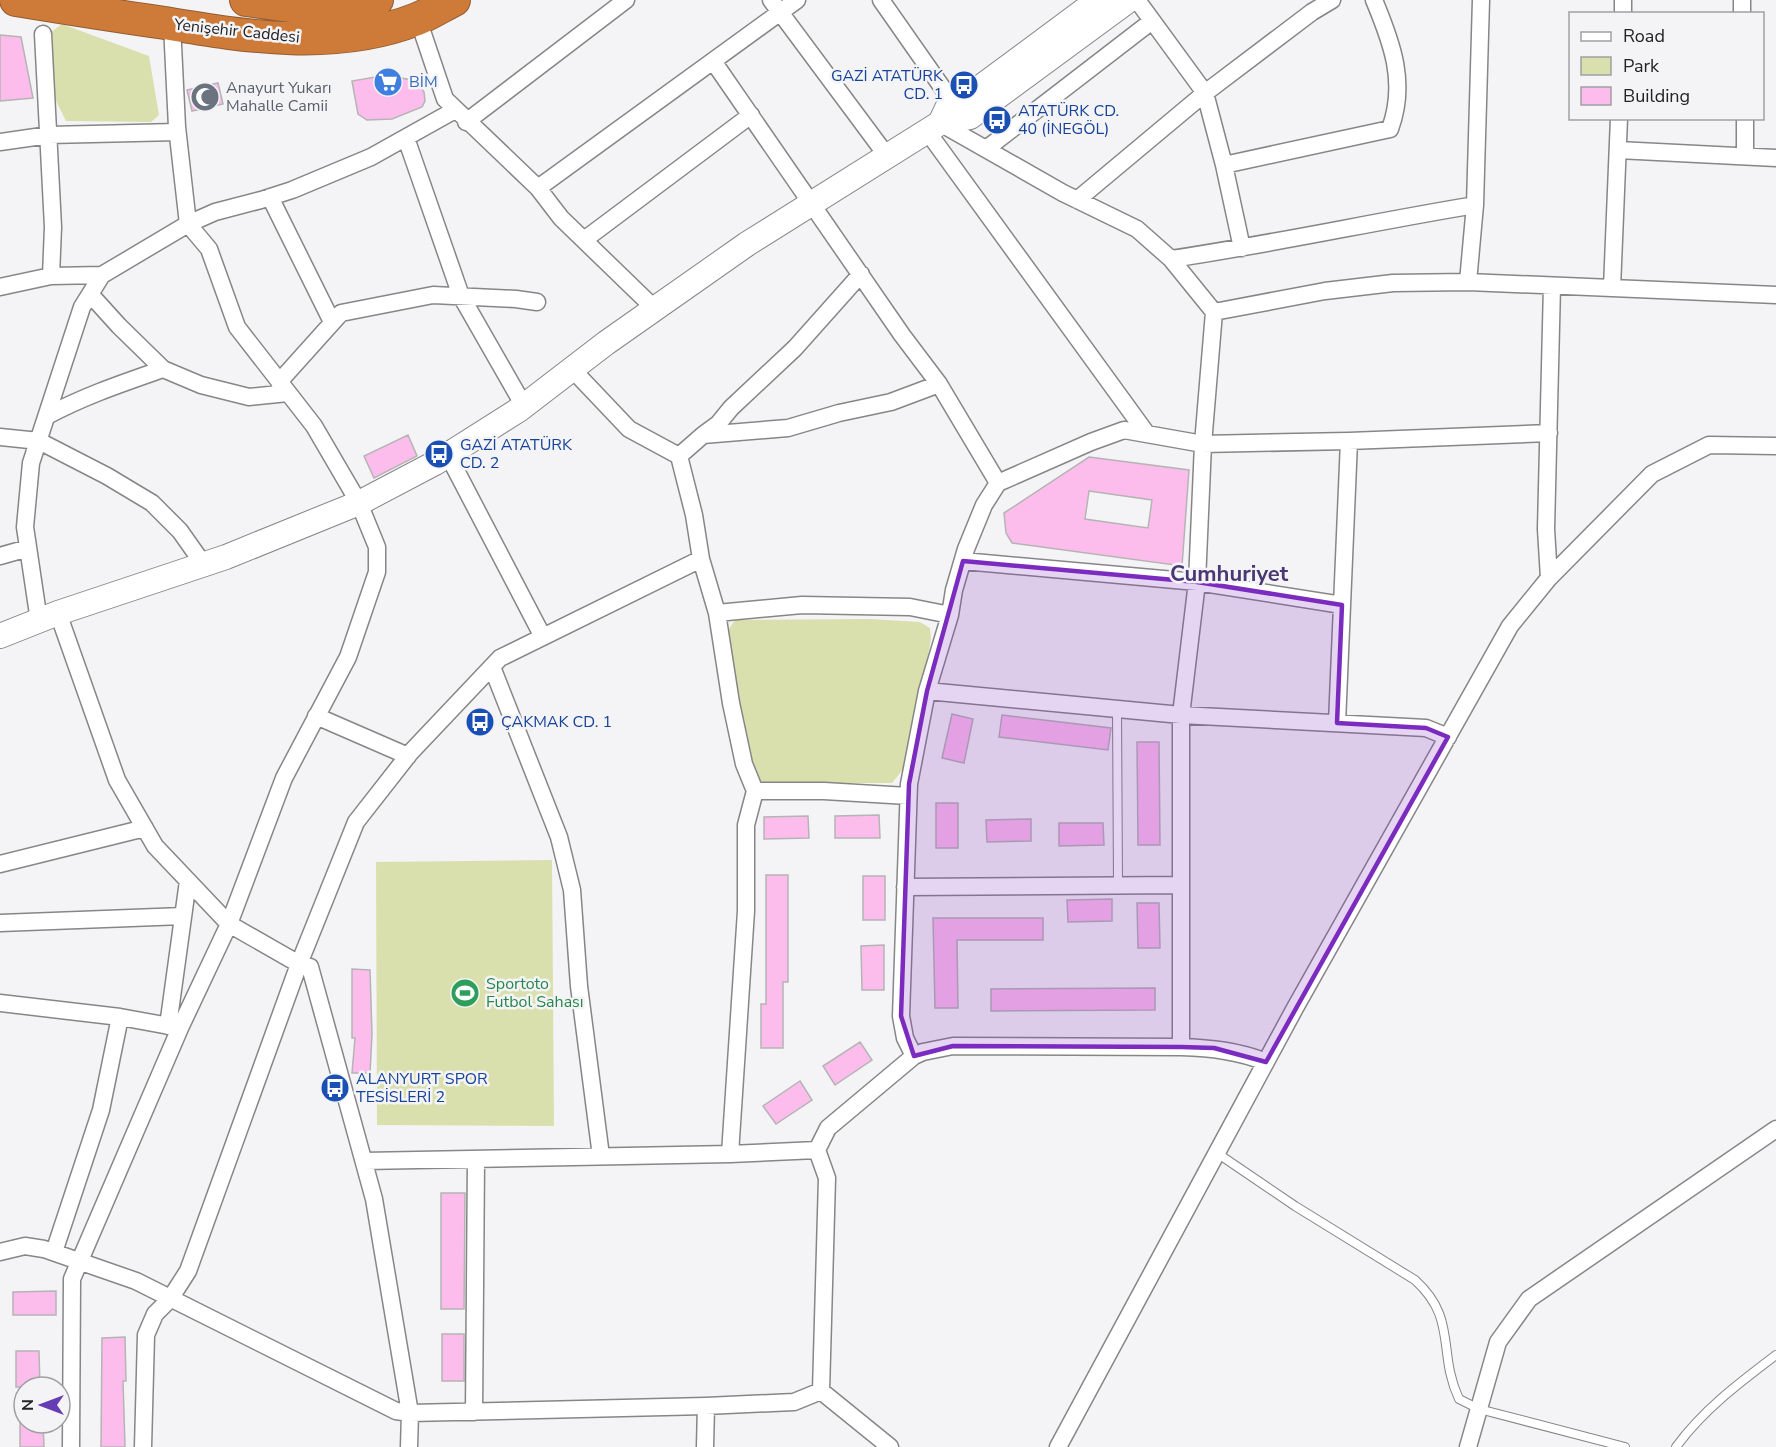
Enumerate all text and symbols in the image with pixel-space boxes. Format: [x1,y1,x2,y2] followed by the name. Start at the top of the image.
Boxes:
[1569,12,1764,120] legend
[172,13,301,49] street label: Yenişehir Caddesi
[1623,24,1665,48] text: Road
[1623,54,1660,78] text: Park
[831,65,944,105] place label: GAZİ ATATÜRK CD. 1
[372,66,404,98] supermarket icon: BİM
[948,69,980,101] bus stop icon: GAZİ ATATÜRK CD. 1
[409,71,438,93] place label: BİM
[226,77,331,117] place label: Anayurt Yukarı Mahalle Camii
[189,81,221,113] mosque icon: Anayurt Yukarı Mahalle Camii
[1623,84,1690,108] text: Building
[1018,100,1119,140] place label: ATATÜRK CD. 40 (İNEGÖL)
[981,104,1013,136] bus stop icon: ATATÜRK CD. 40 (İNEGÖL)
[460,434,573,474] place label: GAZİ ATATÜRK CD. 2
[423,438,455,470] bus stop icon: GAZİ ATATÜRK CD. 2
[1170,559,1289,589] district label: Cumhuriyet
[464,706,496,738] bus stop icon: ÇAKMAK CD. 1
[501,711,612,733] place label: ÇAKMAK CD. 1
[486,973,584,1013] place label: Sportoto Futbol Sahası
[449,977,481,1009] sports icon: Sportoto Futbol Sahası
[356,1068,488,1108] place label: ALANYURT SPOR TESİSLERİ 2
[319,1072,351,1104] bus stop icon: ALANYURT SPOR TESİSLERİ 2
[12,1375,72,1435] north arrow
[17,1399,39,1411] text: N

